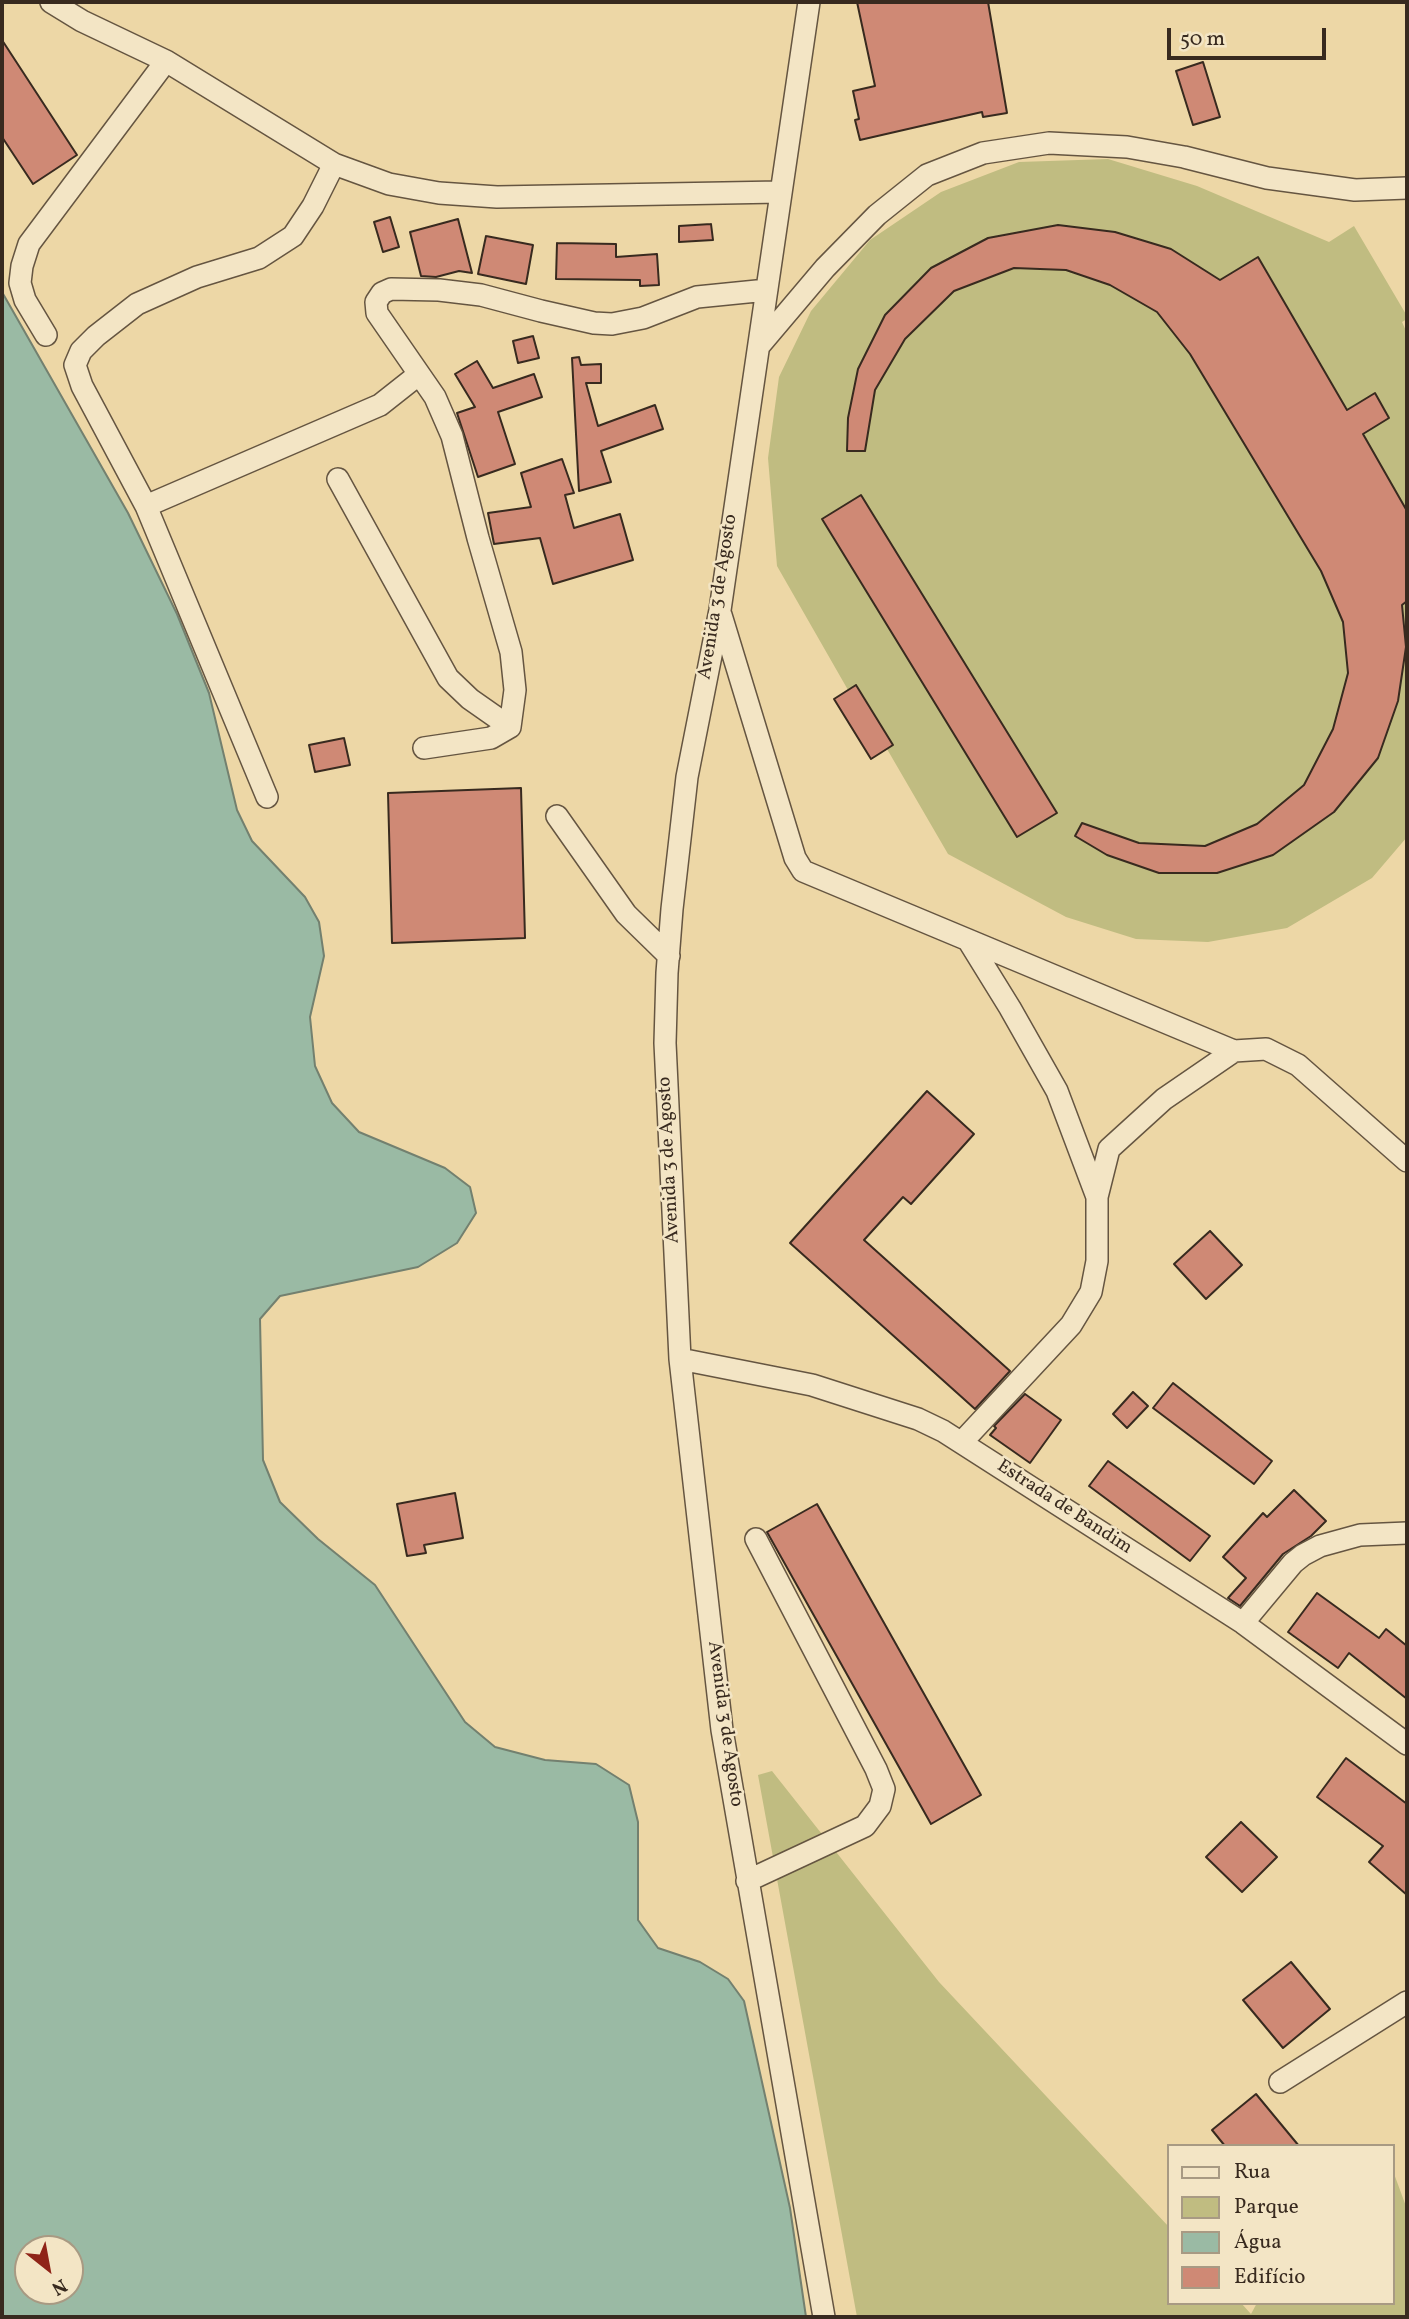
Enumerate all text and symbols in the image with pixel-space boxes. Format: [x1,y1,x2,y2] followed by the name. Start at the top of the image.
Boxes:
[1171,14,1330,58] scale bar
[1180,25,1225,54] text: 50 m
[695,513,743,681] street label: Avenida 3 de Agosto
[654,1076,686,1244] street label: Avenida 3 de Agosto
[992,1456,1136,1560] street label: Estrada de Bandim
[701,1640,747,1808] street label: Avenida 3 de Agosto
[1168,2144,1395,2305] legend
[1234,2158,1271,2187] text: Rua
[1234,2193,1299,2222] text: Parque
[1234,2228,1282,2257] text: Água
[14,2235,84,2305] north arrow
[1234,2263,1306,2292] text: Edifício
[46,2272,71,2301] text: N

